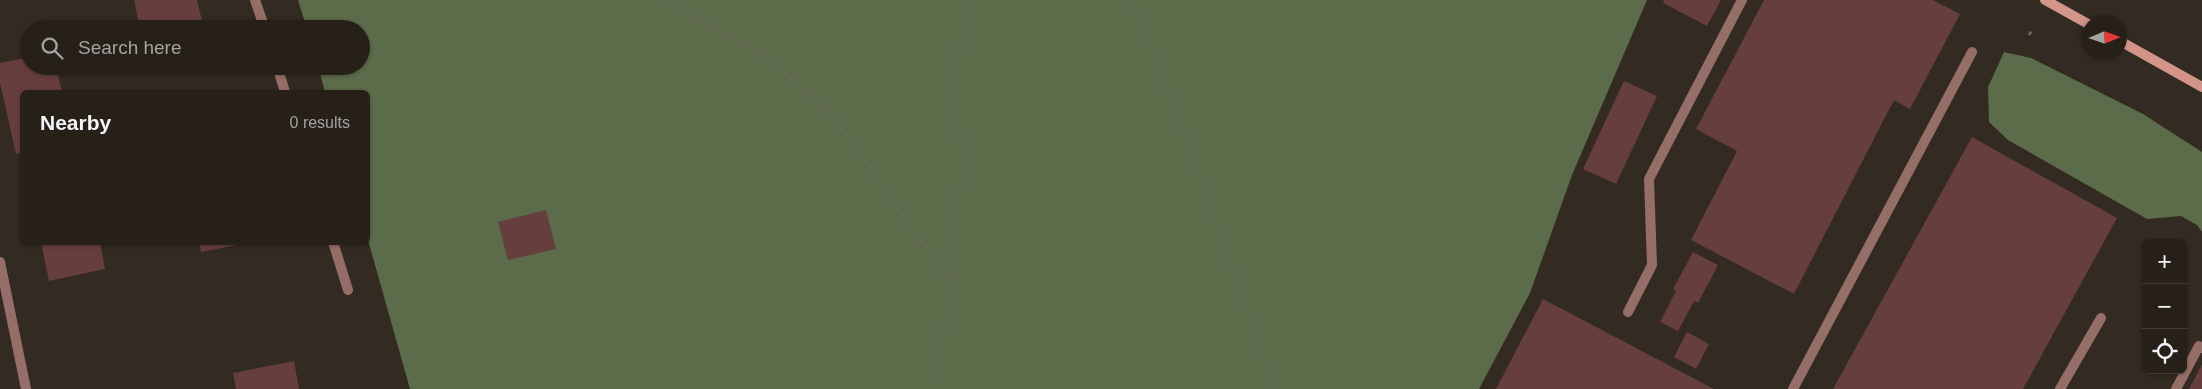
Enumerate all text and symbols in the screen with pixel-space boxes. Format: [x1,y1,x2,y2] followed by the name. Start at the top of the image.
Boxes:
[2082,15,2127,60] north arrow
[20,20,370,75] search box
[38,34,66,62] icon: search
[78,37,182,58] text: Search here
[40,111,111,134] text: Nearby
[290,114,350,131] text: 0 results
[2142,239,2187,374] map controls
[2142,239,2187,284] button: +
[2142,284,2187,329] button: −
[2142,329,2187,374] button: locate

